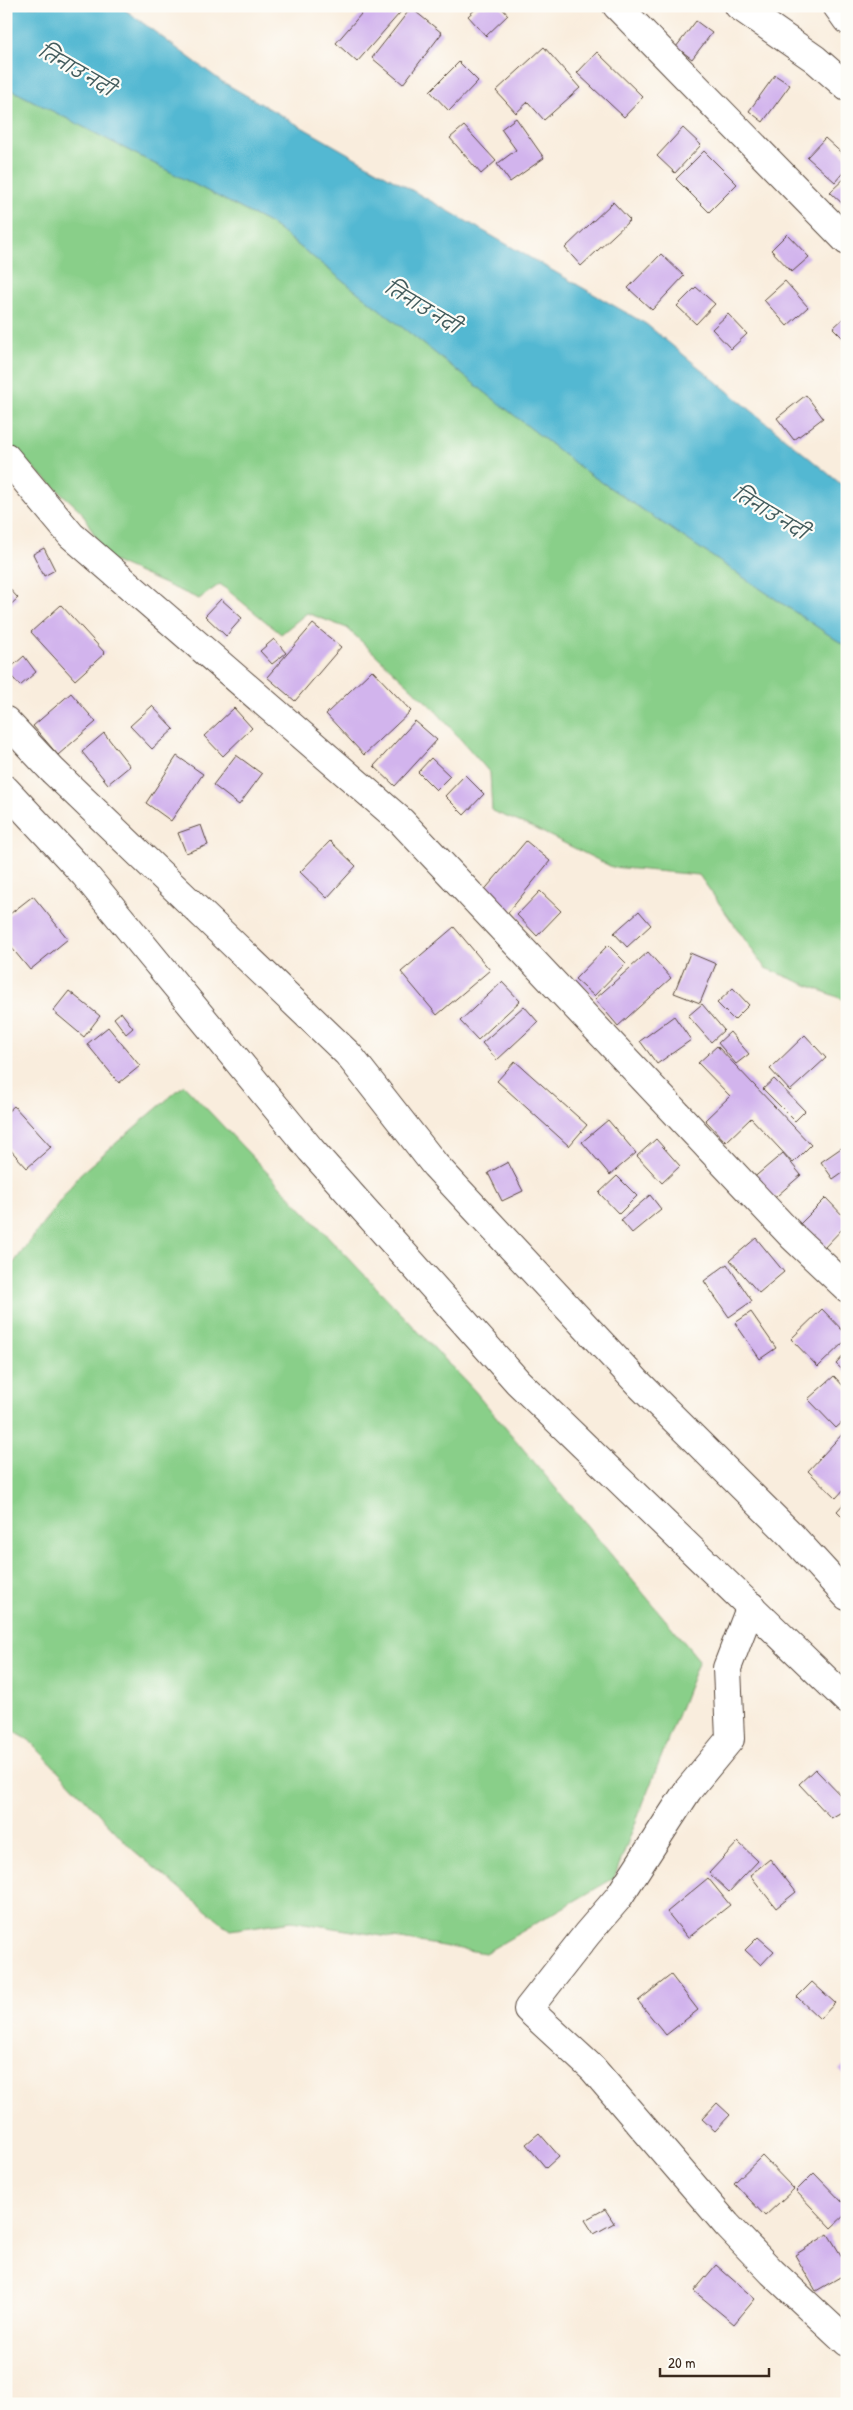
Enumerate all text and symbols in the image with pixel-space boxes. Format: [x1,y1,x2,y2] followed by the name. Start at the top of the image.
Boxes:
[34,37,124,104] water label: तिनाउ नदी
[380,273,469,342] water label: तिनाउ नदी
[728,479,817,548] water label: तिनाउ नदी
[660,2345,769,2377] scale bar
[668,2352,695,2373] text: 20 m

